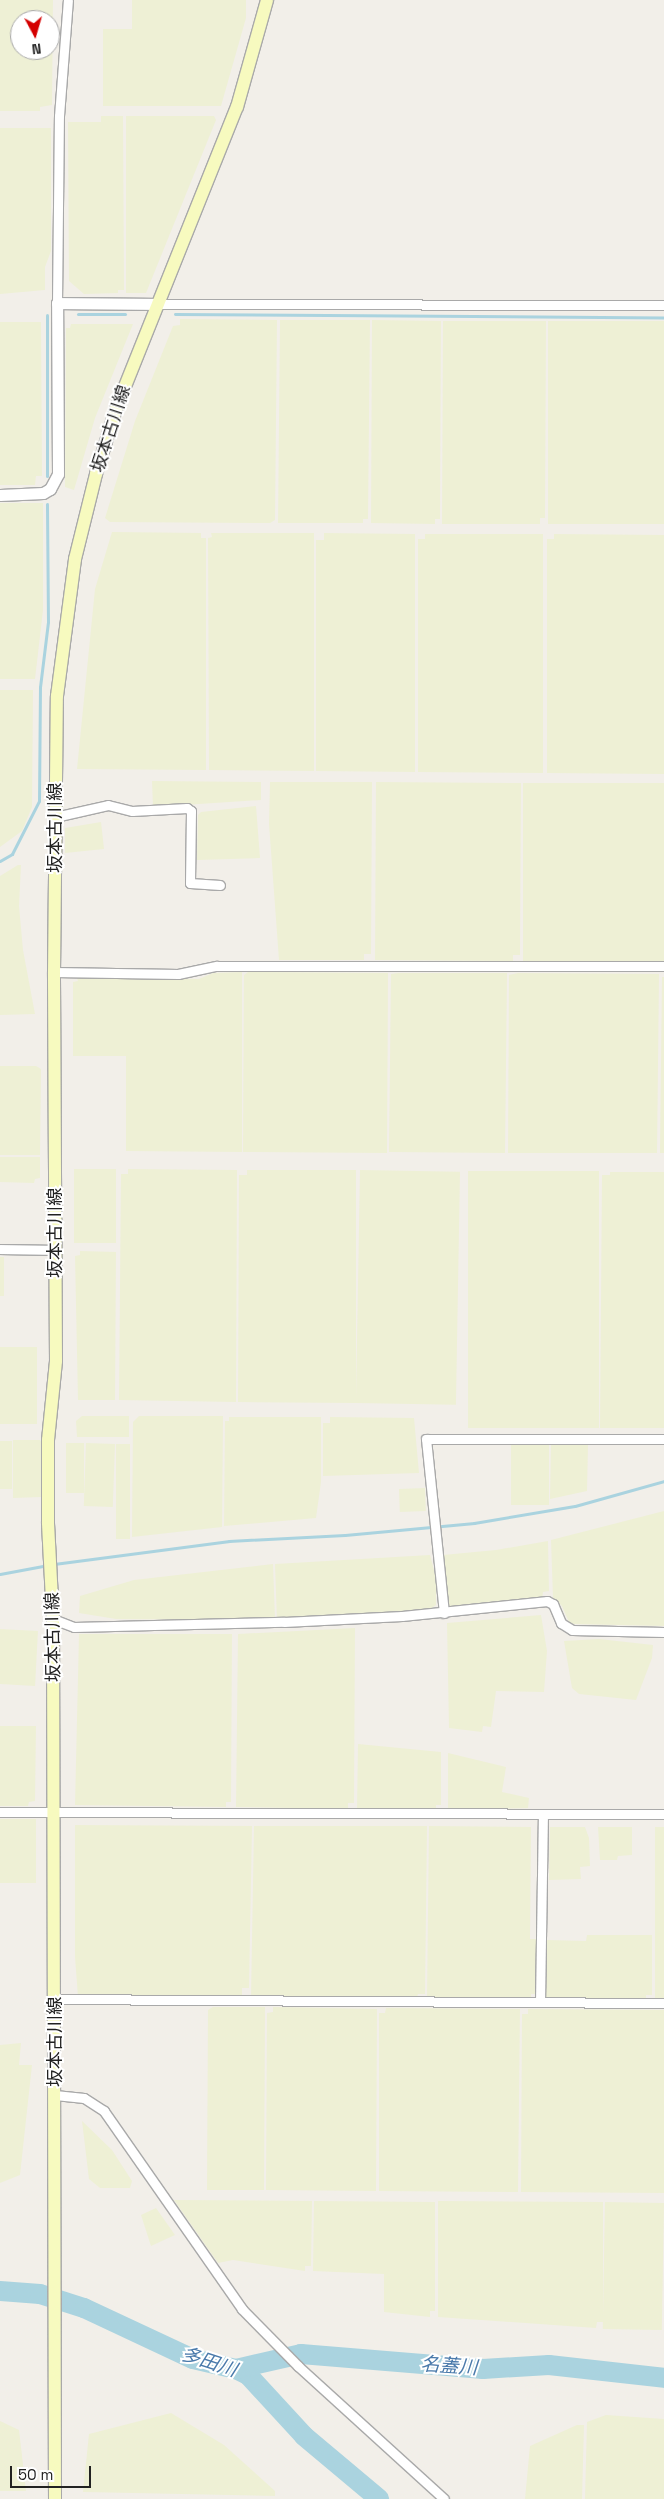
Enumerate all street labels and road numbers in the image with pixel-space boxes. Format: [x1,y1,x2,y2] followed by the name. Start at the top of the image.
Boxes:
[87,383,135,475] street label: 坂本古川線
[44,783,66,873] street label: 坂本古川線
[44,1188,66,1278] street label: 坂本古川線
[41,1592,65,1682] street label: 坂本古川線
[44,1997,66,2087] street label: 坂本古川線

